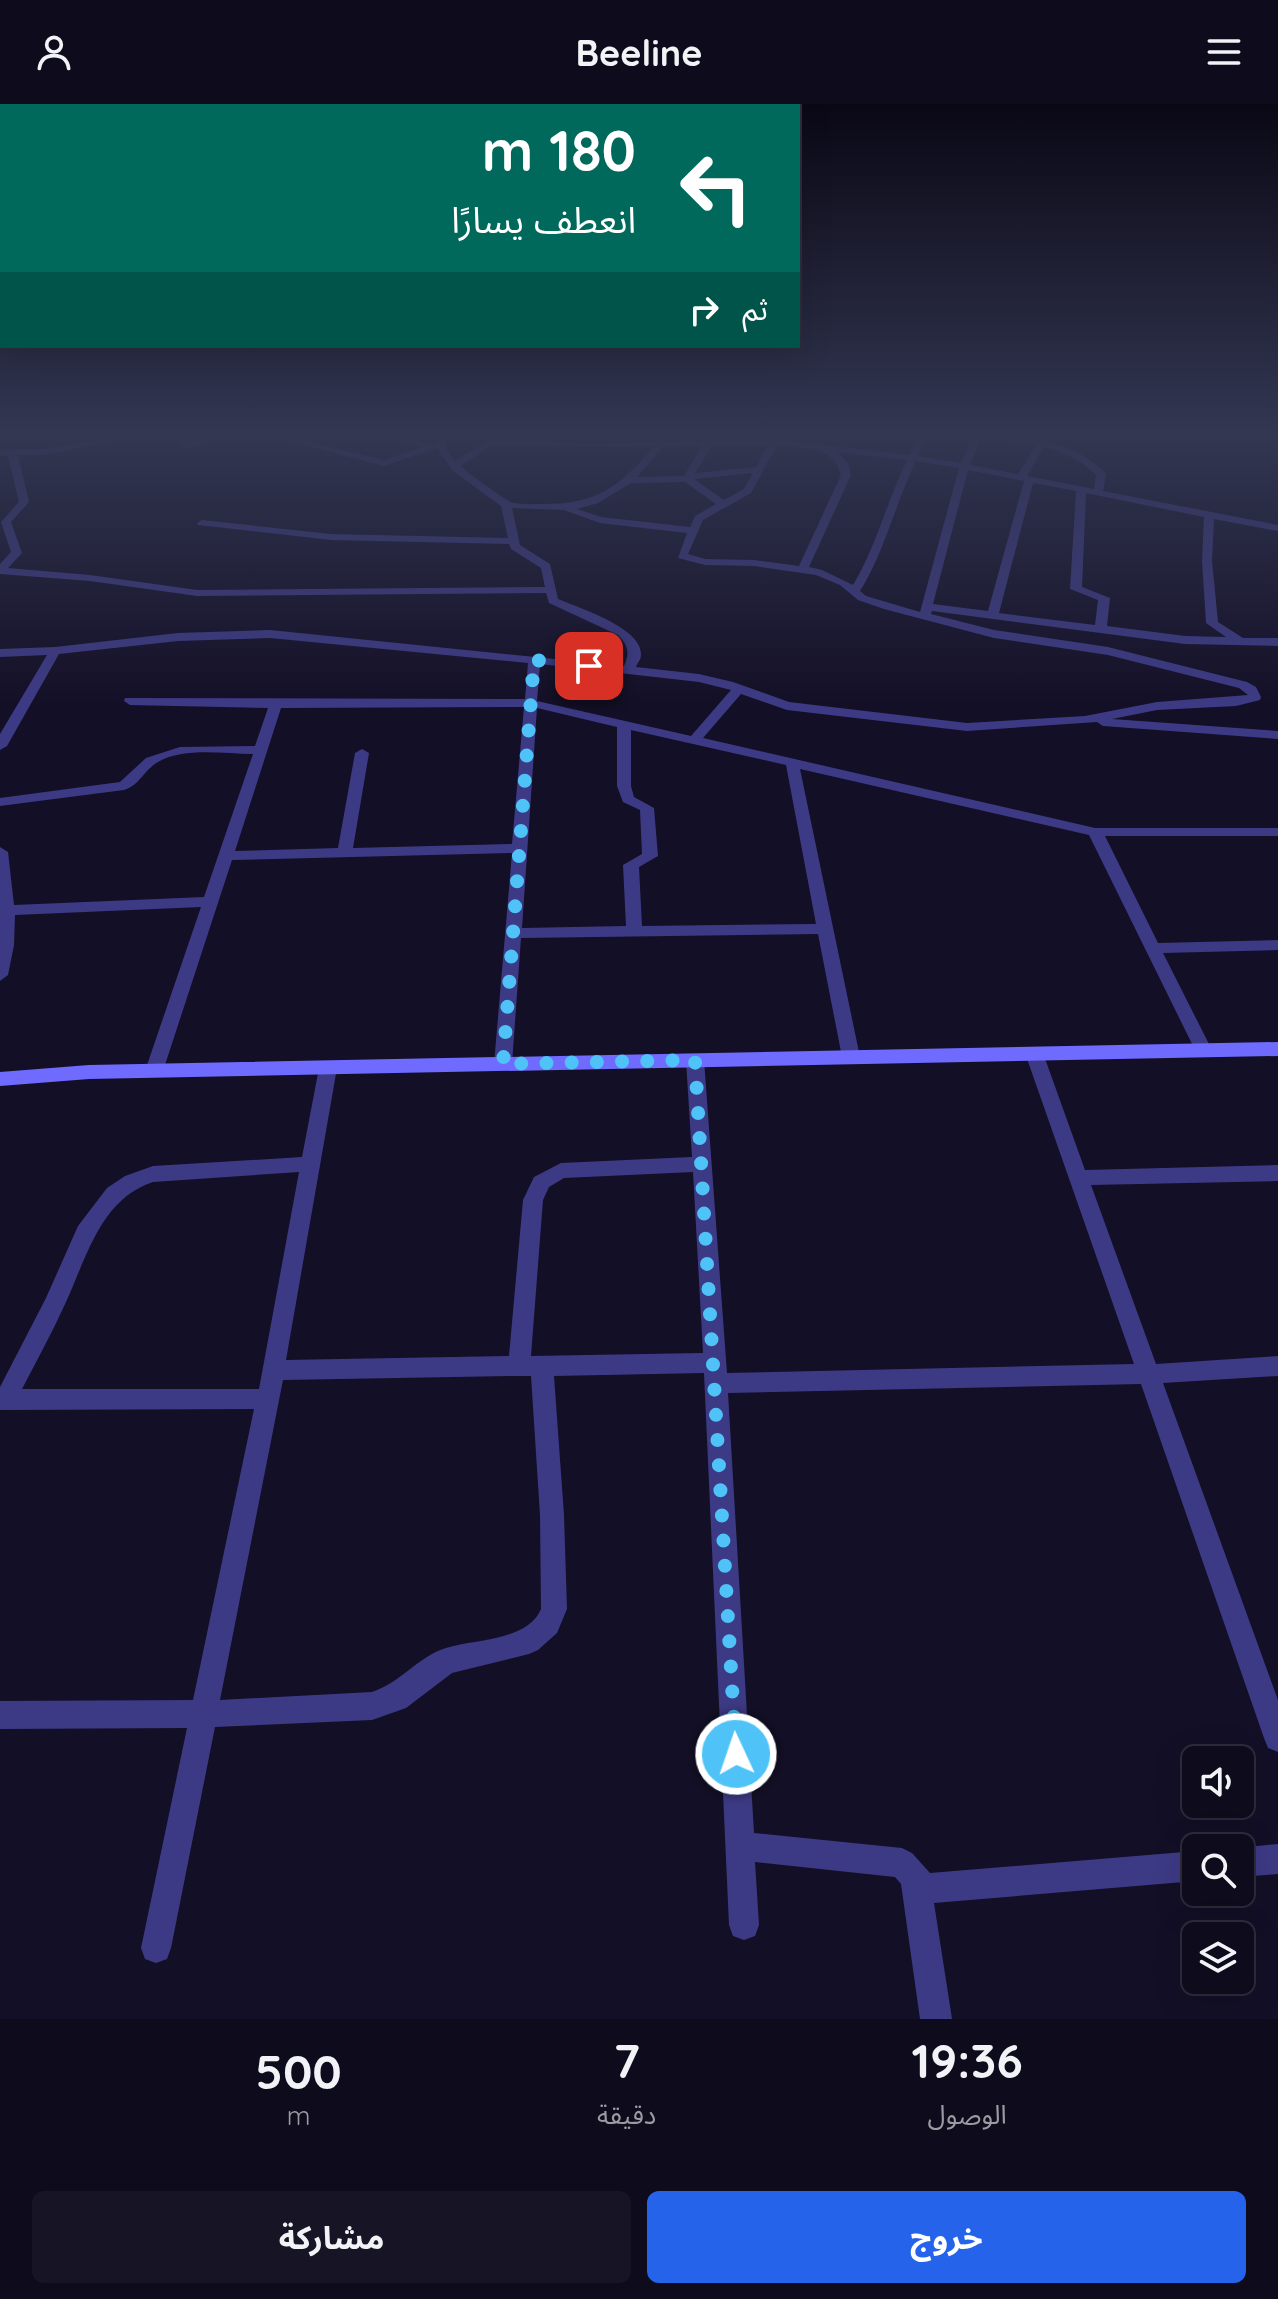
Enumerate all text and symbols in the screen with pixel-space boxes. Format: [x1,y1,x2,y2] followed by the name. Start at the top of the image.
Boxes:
[32,30,76,74] icon: person
[576,30,702,75] text: Beeline
[1202,30,1246,74] icon: menu
[482,115,636,185] text: 180 m
[664,136,768,240] icon: left
[451,197,636,242] text: انعطف يسارًا
[682,288,726,332] icon: right
[742,290,768,328] text: ثم
[555,632,623,700] pin
[567,644,611,688] icon: arrive
[694,1712,778,1796] position arrow
[1182,1746,1254,1994] map controls
[1182,1746,1254,1818] button: sound
[1182,1834,1254,1906] button: search
[1182,1922,1254,1994] button: layers
[613,2030,640,2090] text: 7
[911,2030,1023,2090] text: 19:36
[255,2041,342,2101] text: 500
[597,2098,656,2131] text: دقيقة
[928,2098,1007,2131] text: الوصول
[287,2099,310,2132] text: m
[32,2191,631,2283] button: مشاركة
[647,2191,1246,2283] button: خروج

